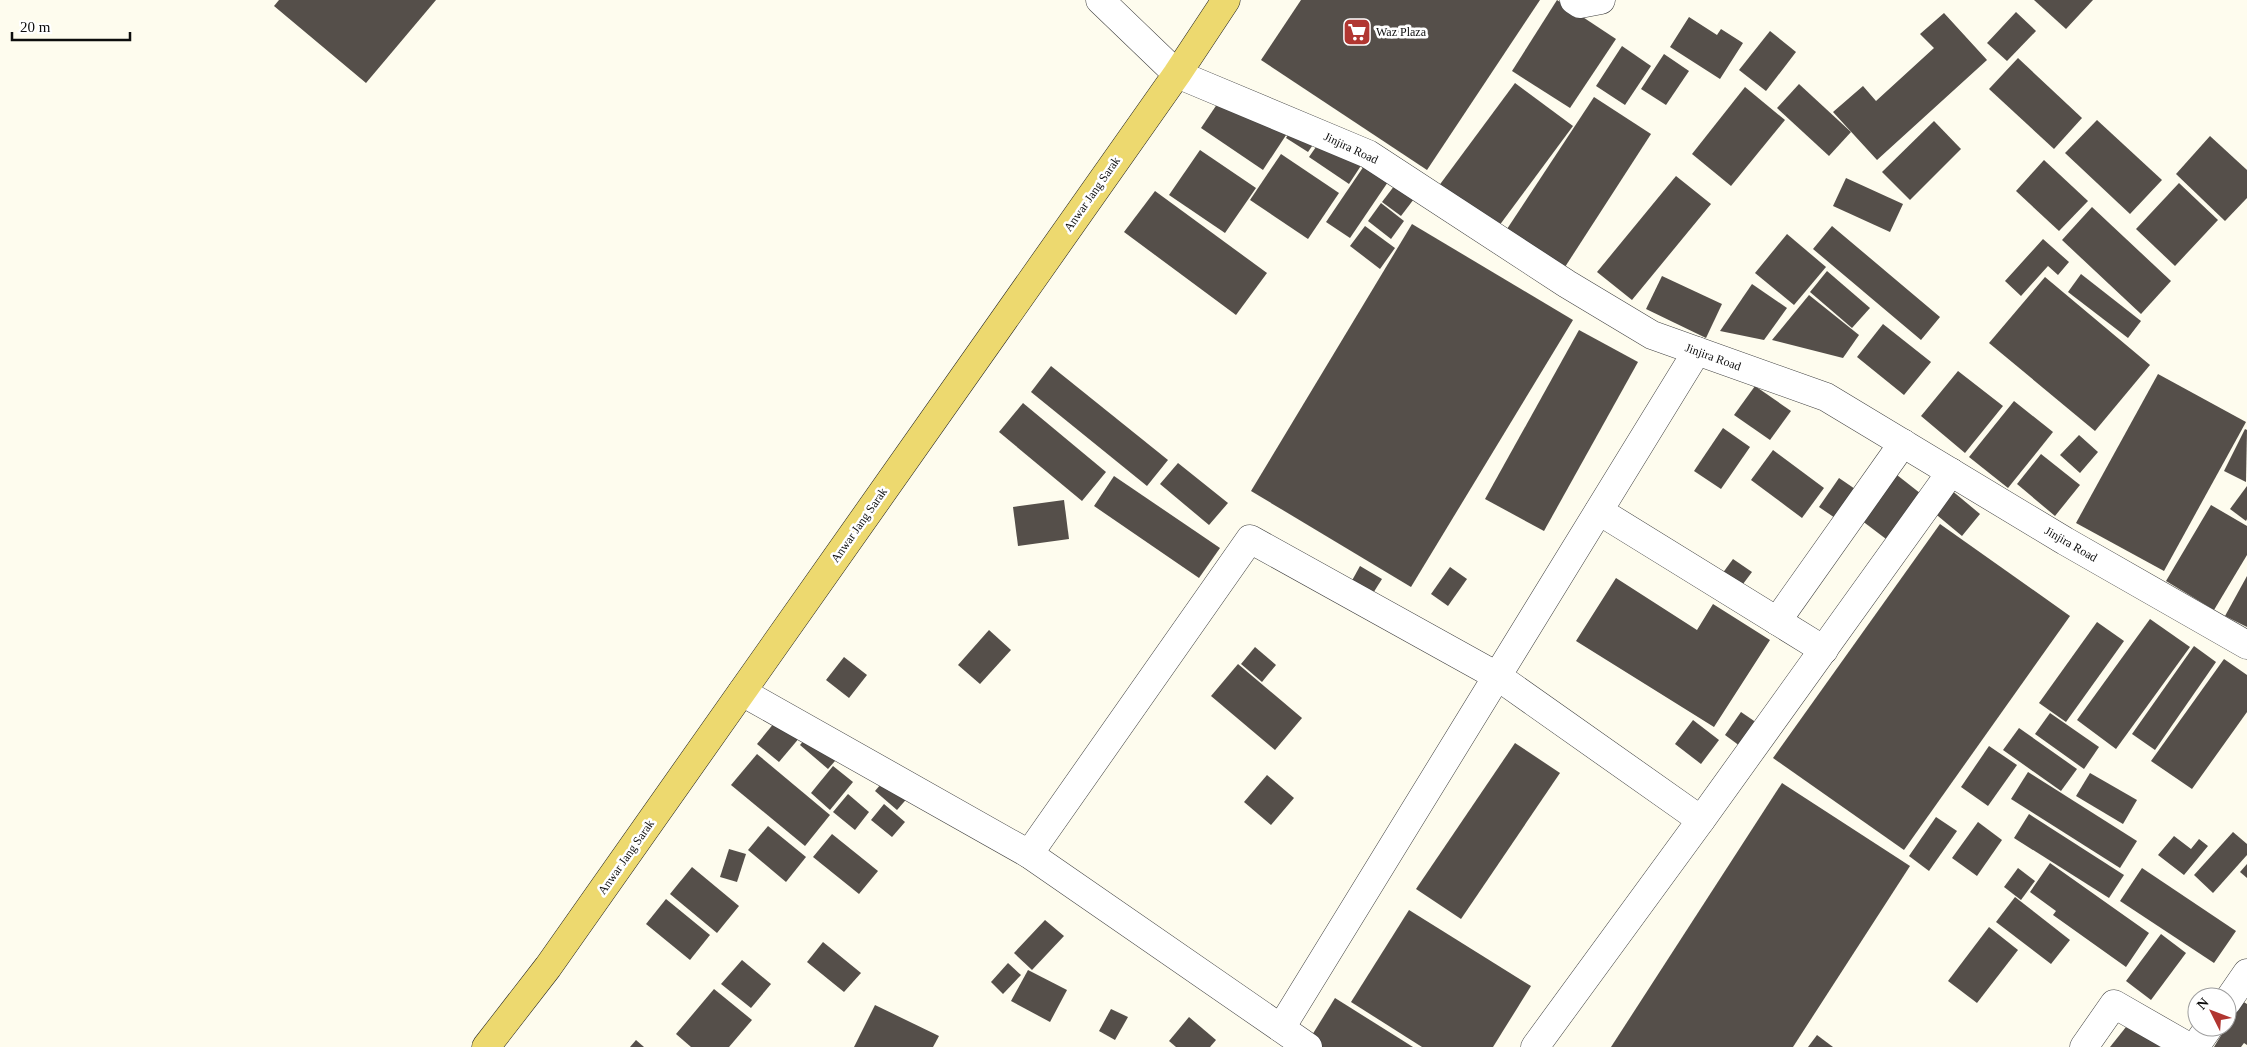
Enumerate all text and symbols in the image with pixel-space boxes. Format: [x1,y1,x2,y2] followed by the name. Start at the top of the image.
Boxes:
[12,10,130,42] scale bar
[1342,17,1372,47] supermarket icon: Waz Plaza
[20,19,51,35] text: 20 m
[1376,25,1427,39] place label: Waz Plaza
[1322,129,1380,167] street label: Jinjira Road
[1061,154,1123,234] street label: Anwar Jang Sarak
[1683,340,1743,374] street label: Jinjira Road
[828,485,890,565] street label: Anwar Jang Sarak
[2042,523,2100,565] street label: Jinjira Road
[595,817,657,897] street label: Anwar Jang Sarak
[2187,987,2237,1037] north arrow
[2194,995,2212,1012] text: N

